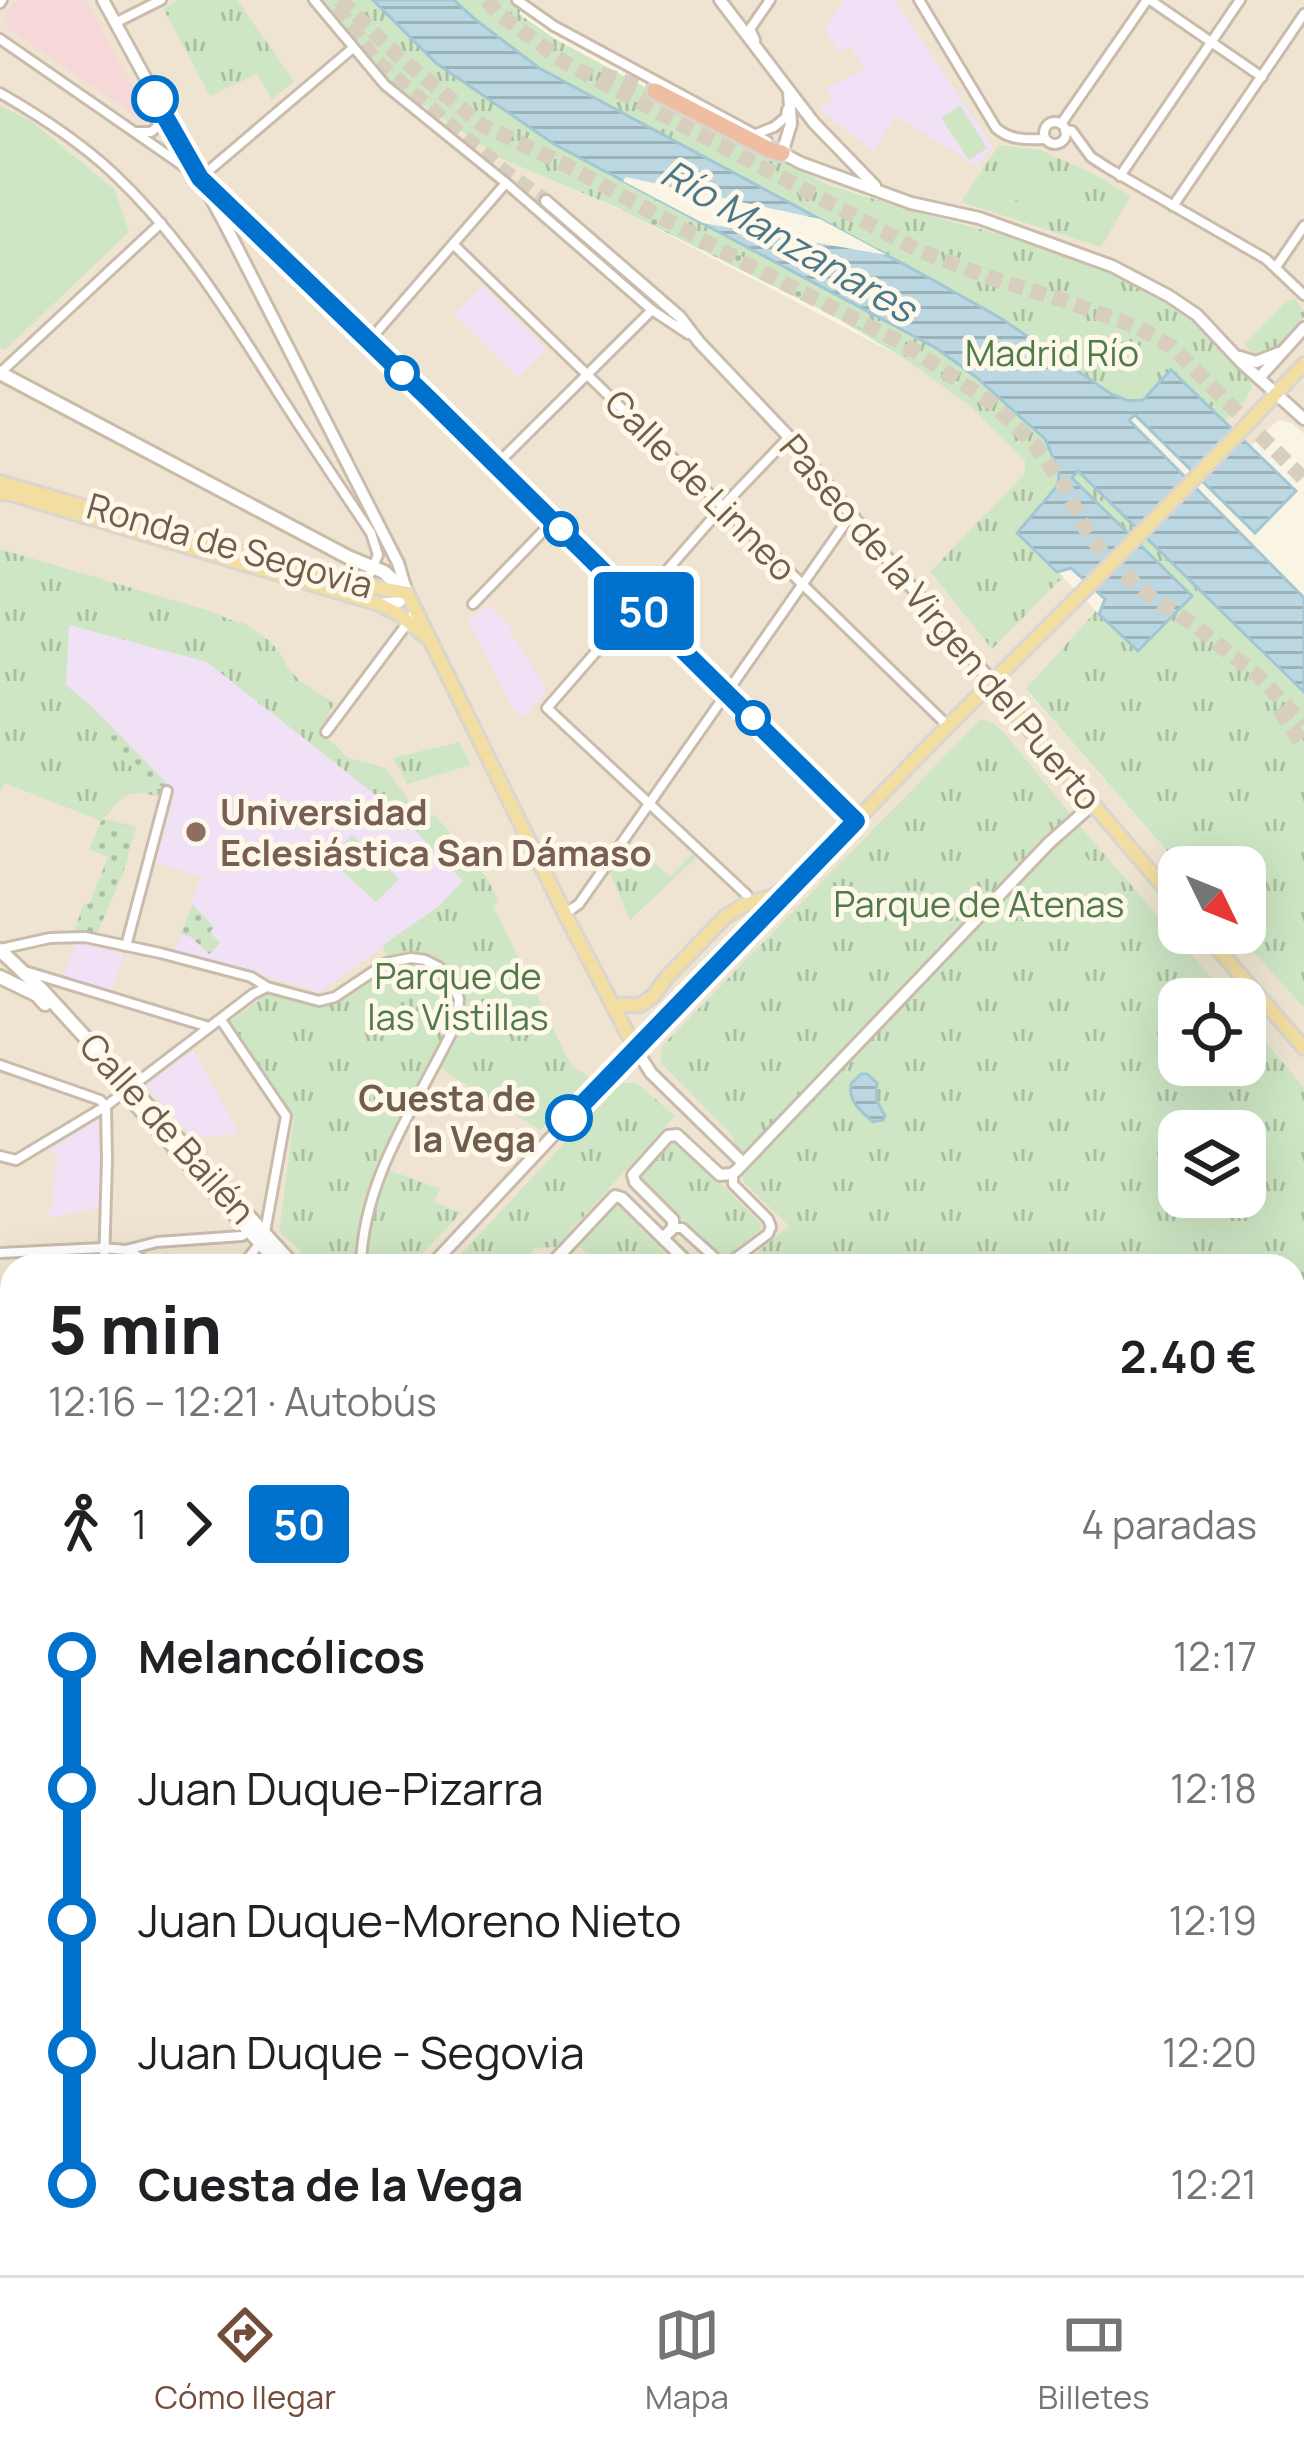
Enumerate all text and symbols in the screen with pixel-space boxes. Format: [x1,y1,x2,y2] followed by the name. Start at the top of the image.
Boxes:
[133,77,177,121] unlabelled marker
[652,145,928,336] water label: Río Manzanares
[965,328,1139,377] park label: Madrid Río
[386,357,418,389] unlabelled marker
[595,379,807,591] street label: Calle de Linneo
[769,424,1113,820] street label: Paseo de la Virgen del Puerto
[81,481,379,609] street label: Ronda de Segovia
[545,513,577,545] unlabelled marker
[590,572,698,650] line badge: 50
[618,582,670,640] text: 50
[737,702,769,734] unlabelled marker
[220,787,652,877] place label: Universidad Eclesiástica San Dámaso
[183,819,209,845] marker: Universidad Eclesiástica San Dámaso
[1158,846,1266,954] north arrow
[1158,846,1266,1218] map controls
[834,879,1124,928] park label: Parque de Atenas
[367,951,549,1041] park label: Parque de las Vistillas
[1158,978,1266,1086] button: locate
[69,1022,267,1234] street label: Calle de Bailén
[358,1073,536,1163] place label: Cuesta de la Vega
[547,1096,591,1140] marker: Cuesta de la Vega
[1158,1110,1266,1218] button: layers
[48,1284,222,1374] text: 5 min
[1120,1325,1257,1387] text: 2.40 €
[48,1374,437,1428] text: 12:16 – 12:21 · Autobús
[48,1491,114,1557] icon: walk
[165,1491,231,1557] icon: forward
[273,1495,325,1553] text: 50
[132,1497,147,1551] text: 1
[1081,1497,1257,1551] text: 4 paradas
[138,1625,425,1687] text: Melancólicos
[1173,1629,1257,1683] text: 12:17
[138,1757,544,1819] text: Juan Duque-Pizarra
[1170,1761,1257,1815] text: 12:18
[138,1889,681,1951] text: Juan Duque-Moreno Nieto
[1168,1893,1257,1947] text: 12:19
[138,2021,585,2083] text: Juan Duque - Segovia
[1162,2025,1257,2079] text: 12:20
[138,2153,524,2215] text: Cuesta de la Vega
[1170,2157,1257,2211] text: 12:21
[154,2302,336,2419] tab: Cómo llegar
[645,2302,729,2419] tab: Mapa
[1038,2302,1150,2419] tab: Billetes

